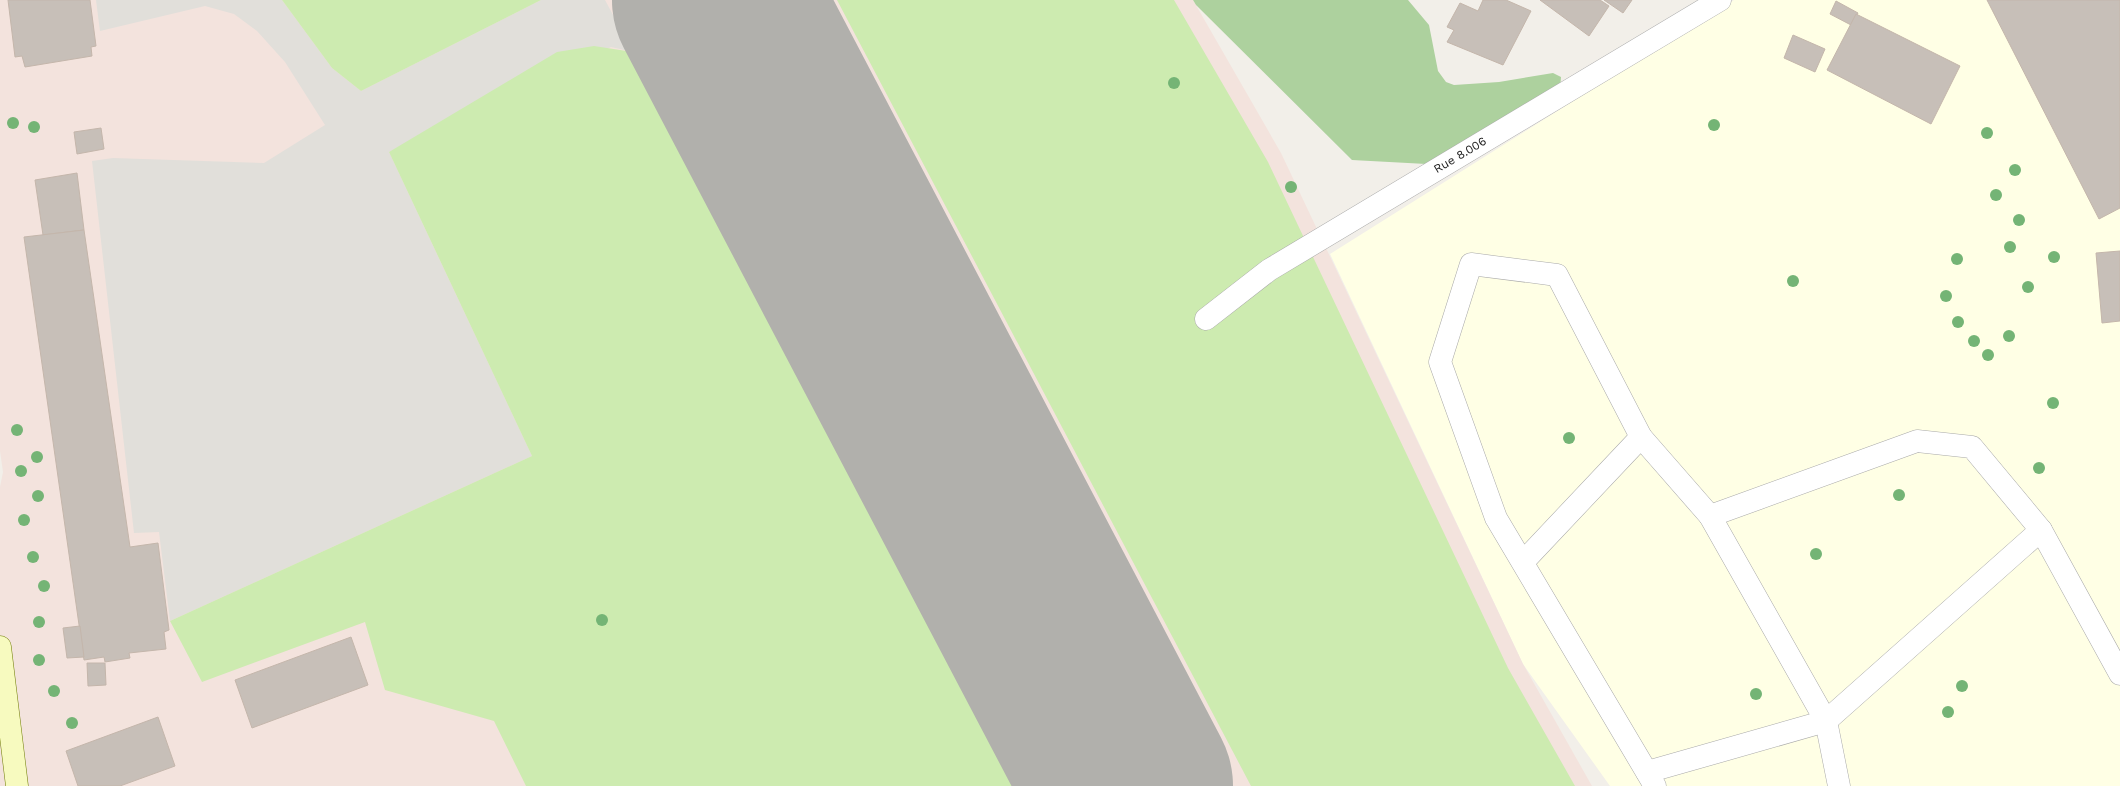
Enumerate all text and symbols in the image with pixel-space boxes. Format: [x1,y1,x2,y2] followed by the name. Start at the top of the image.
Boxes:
[1431,134,1489,176] street label: Rue 8.006

